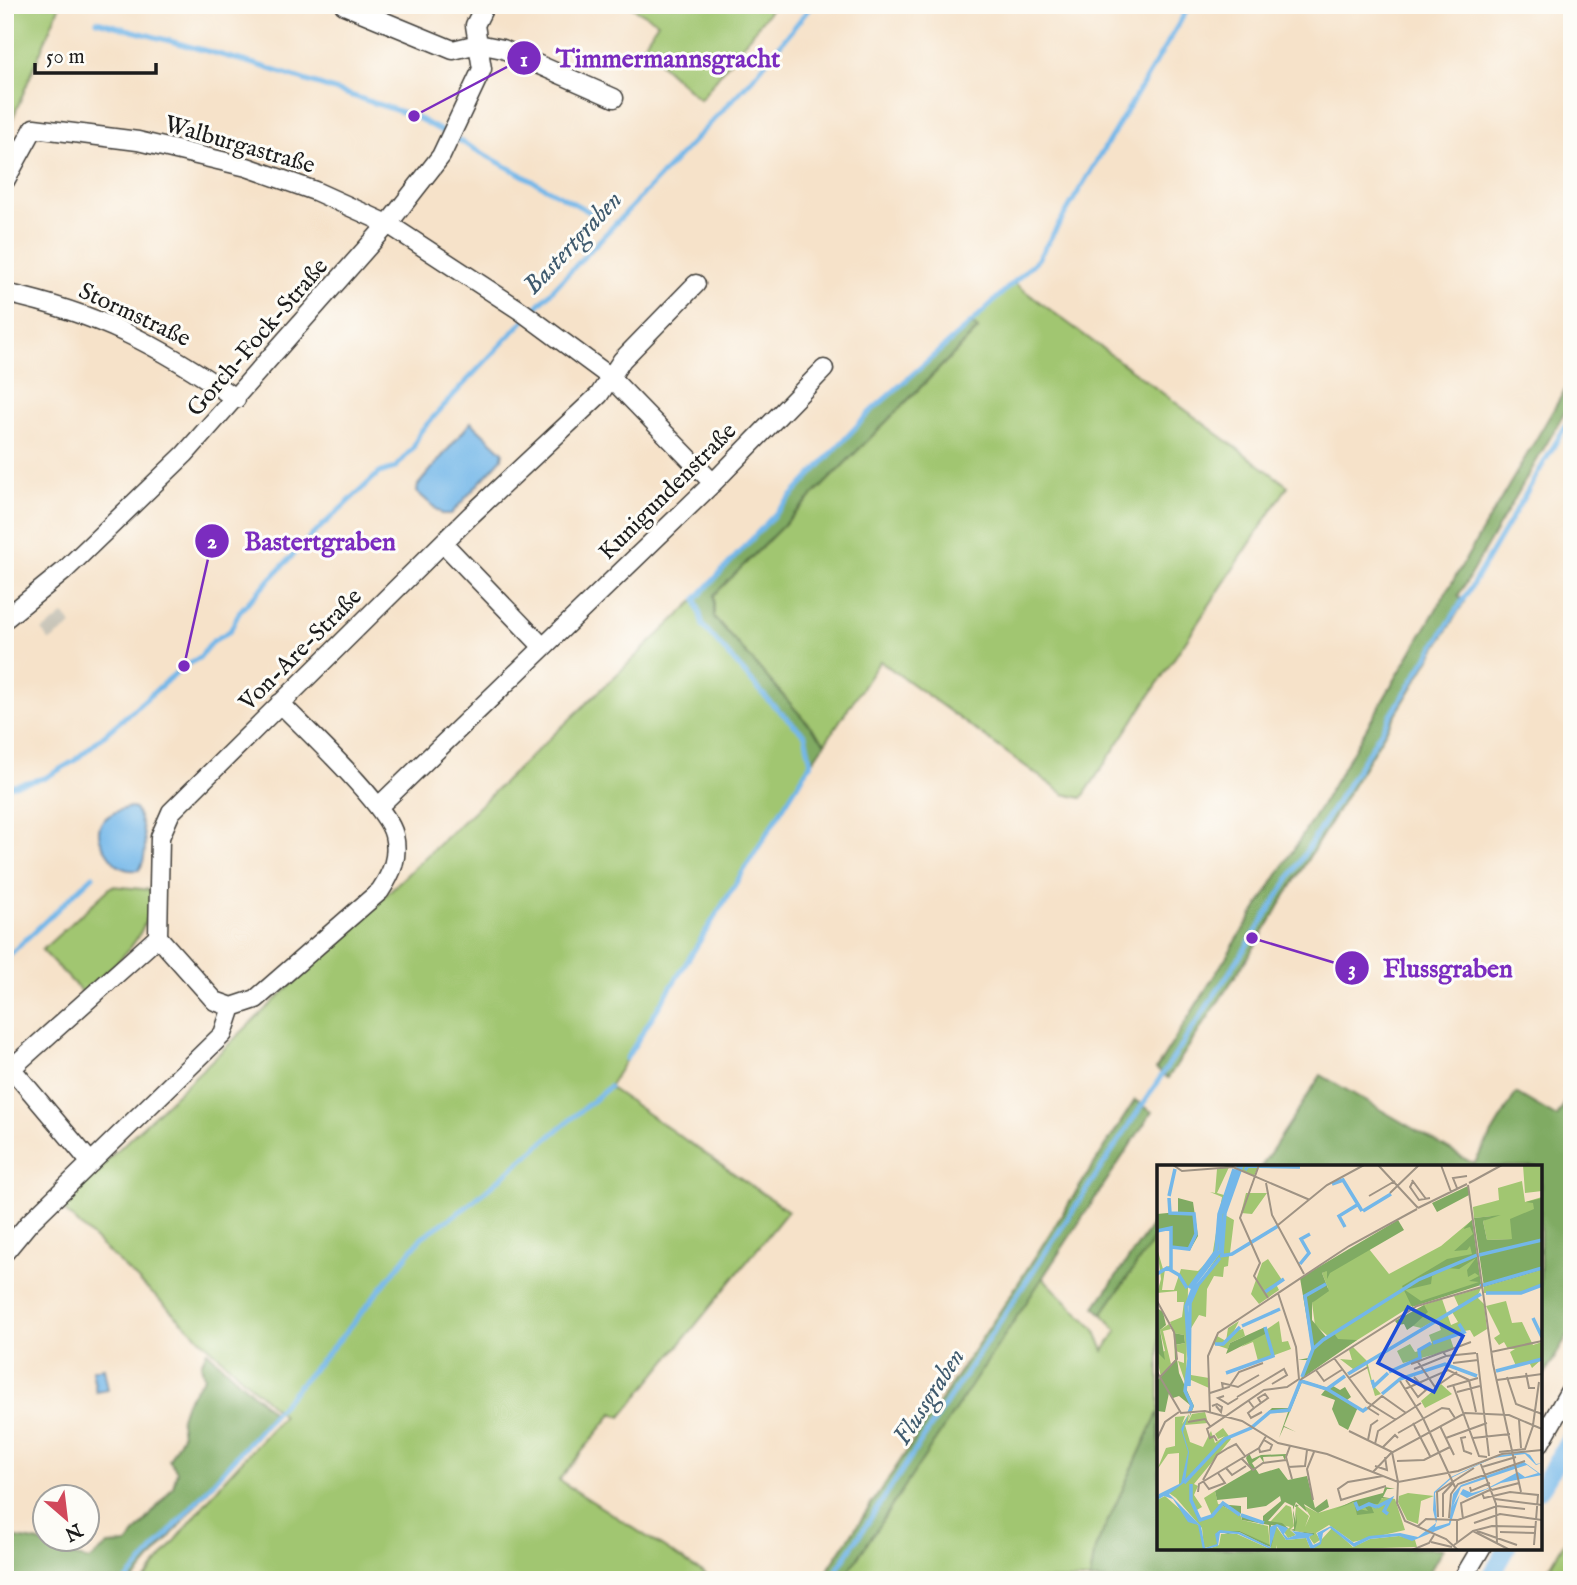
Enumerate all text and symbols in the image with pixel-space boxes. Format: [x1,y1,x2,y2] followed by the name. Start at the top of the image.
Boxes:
[35,32,156,76] scale bar
[506,35,794,82] callout: Timmermannsgracht
[555,43,780,76] text: Timmermannsgracht
[46,44,85,71] text: 50 m
[520,47,528,74] text: 1
[161,109,318,182] street label: Walburgastraße
[517,184,630,303] water label: Bastertgraben
[181,252,336,424] street label: Gorch-Fock-Straße
[73,276,195,355] street label: Stormstraße
[592,416,744,568] street label: Kunigundenstraße
[195,517,409,564] callout: Bastertgraben
[244,526,396,559] text: Bastertgraben
[207,529,217,556] text: 2
[232,582,369,719] street label: Von-Are-Straße
[1334,944,1527,991] callout: Flussgraben
[1383,953,1513,986] text: Flussgraben
[1348,956,1356,983] text: 3
[1157,1165,1542,1550] inset map
[886,1342,973,1452] water label: Flussgraben
[32,1484,102,1554] north arrow
[60,1516,87,1546] text: N

